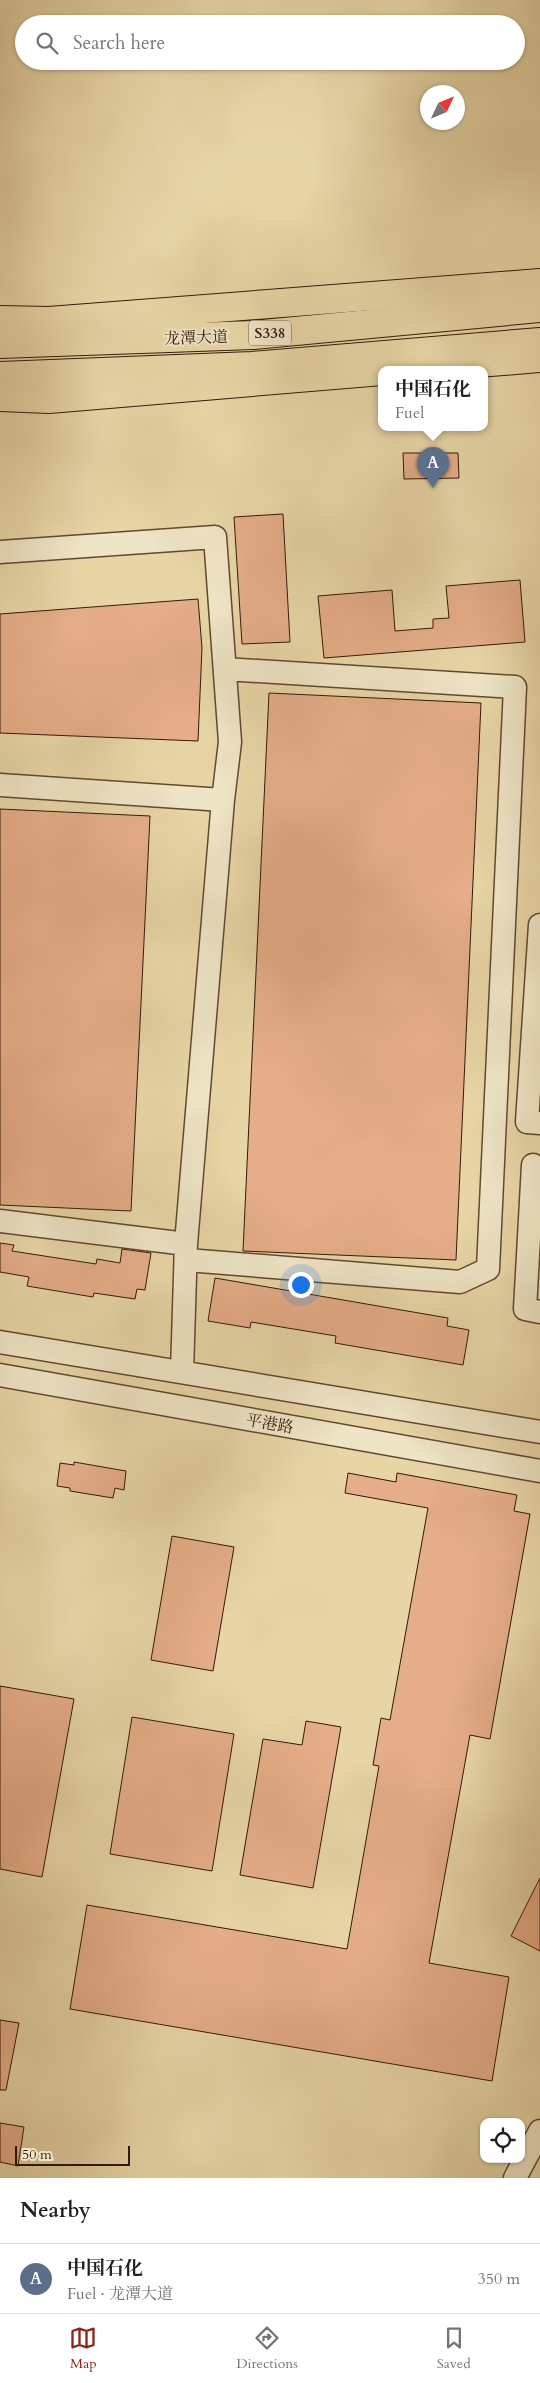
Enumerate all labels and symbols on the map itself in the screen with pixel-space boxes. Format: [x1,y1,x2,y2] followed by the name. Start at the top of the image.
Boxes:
[420,85,465,130] north arrow
[249,320,291,346] road number: S338
[164,326,228,350] street label: 龙潭大道
[417,447,449,488] pin: A
[288,1272,314,1298] your location
[244,1409,295,1439] street label: 平港路
[15,2143,130,2166] scale bar

